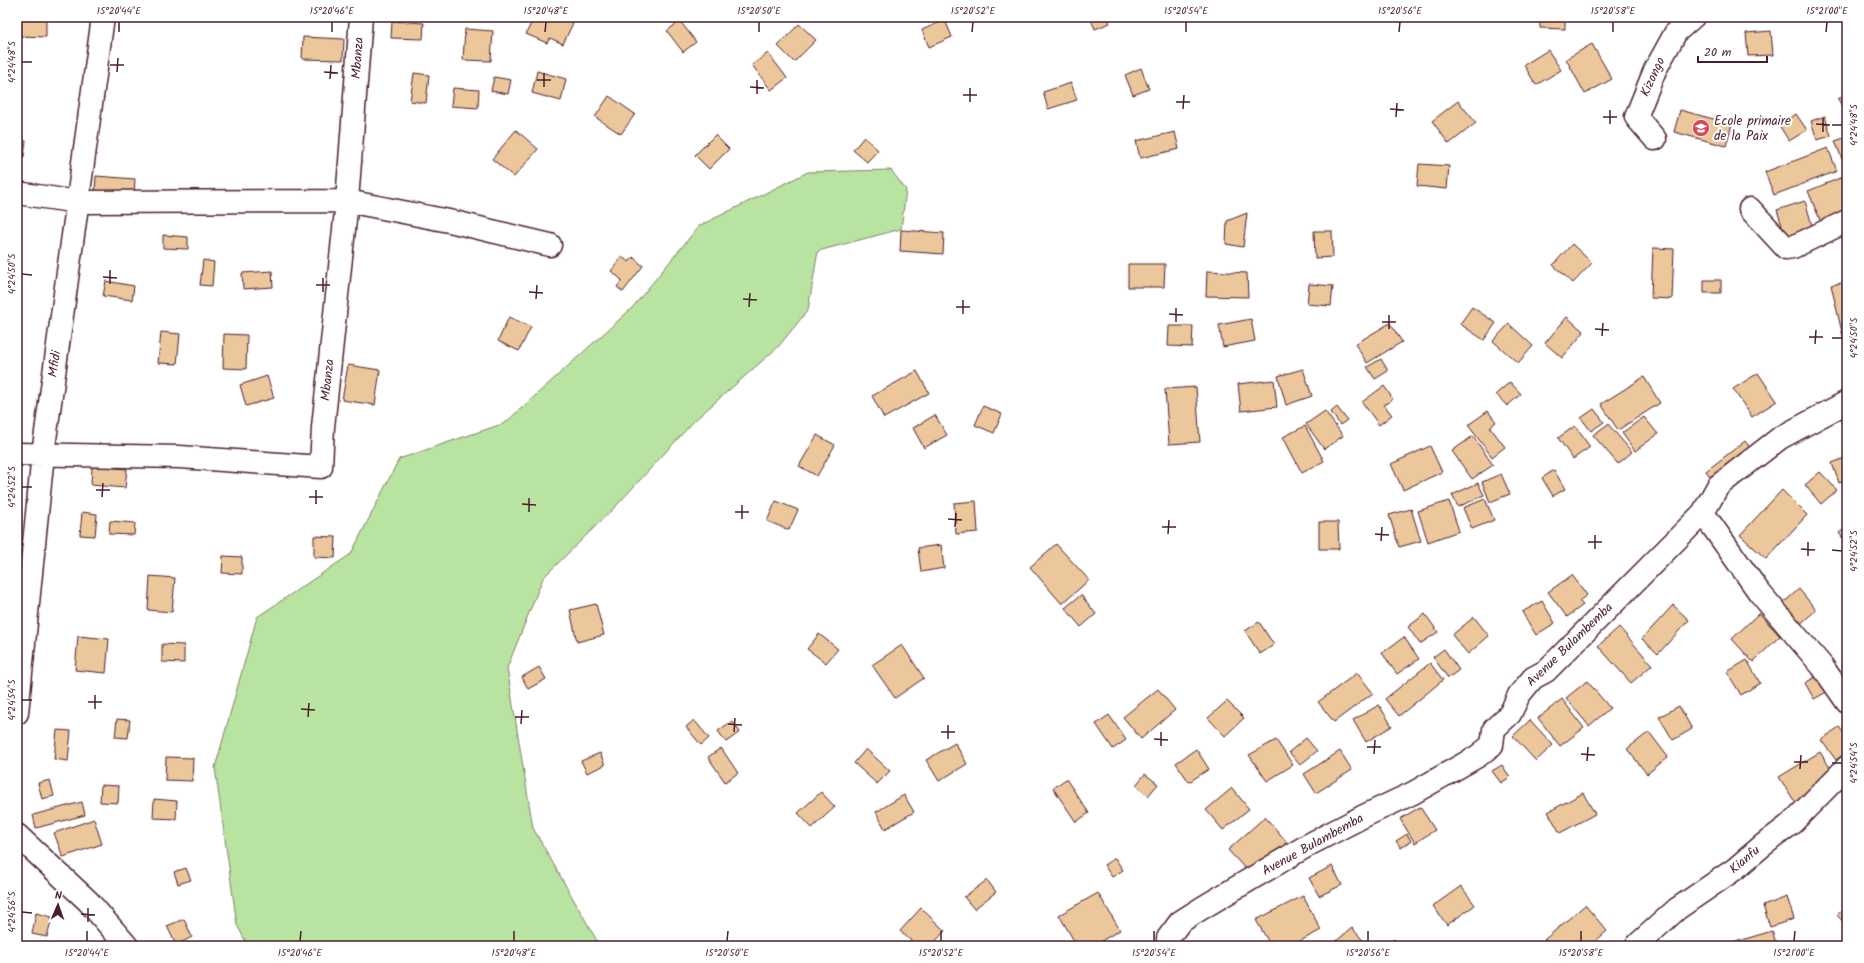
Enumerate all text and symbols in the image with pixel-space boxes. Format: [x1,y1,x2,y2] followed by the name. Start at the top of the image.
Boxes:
[97,3,142,19] text: 15°20'44"E
[310,3,355,19] text: 15°20'46"E
[524,3,570,19] text: 15°20'48"E
[737,3,782,19] text: 15°20'50"E
[951,3,996,19] text: 15°20'52"E
[1164,3,1209,19] text: 15°20'54"E
[1378,3,1423,19] text: 15°20'56"E
[1591,3,1637,19] text: 15°20'58"E
[1806,3,1849,19] text: 15°21'00"E
[346,36,370,80] street label: Mbanza
[1698,38,1767,64] scale bar
[4,40,20,83] text: 4°24'48"S
[1704,43,1732,62] text: 20 m
[1635,54,1671,100] street label: Kizongo
[1846,103,1862,146] text: 4°24'48"S
[1714,111,1791,147] place label: Ecole primaire de la Paix
[1691,118,1711,138] school or university icon: Ecole primaire de la Paix
[4,253,20,294] text: 4°24'50"S
[1846,317,1862,358] text: 4°24'50"S
[43,348,67,379] street label: Mfidi
[315,358,341,402] street label: Mbanza
[4,466,20,508] text: 4°24'52"S
[1846,530,1862,572] text: 4°24'52"S
[1522,598,1618,692] street label: Avenue Bulambemba
[4,679,20,721] text: 4°24'54"S
[1846,742,1862,784] text: 4°24'54"S
[1258,808,1368,882] street label: Avenue Bulambemba
[1725,840,1766,879] street label: Kianfu
[38,885,78,925] north arrow
[55,887,62,905] text: N
[4,891,20,933] text: 4°24'56"S
[65,945,110,961] text: 15°20'44"E
[278,945,323,961] text: 15°20'46"E
[492,945,538,961] text: 15°20'48"E
[705,945,750,961] text: 15°20'50"E
[919,945,964,961] text: 15°20'52"E
[1132,945,1177,961] text: 15°20'54"E
[1346,945,1391,961] text: 15°20'56"E
[1559,945,1605,961] text: 15°20'58"E
[1773,945,1816,961] text: 15°21'00"E

